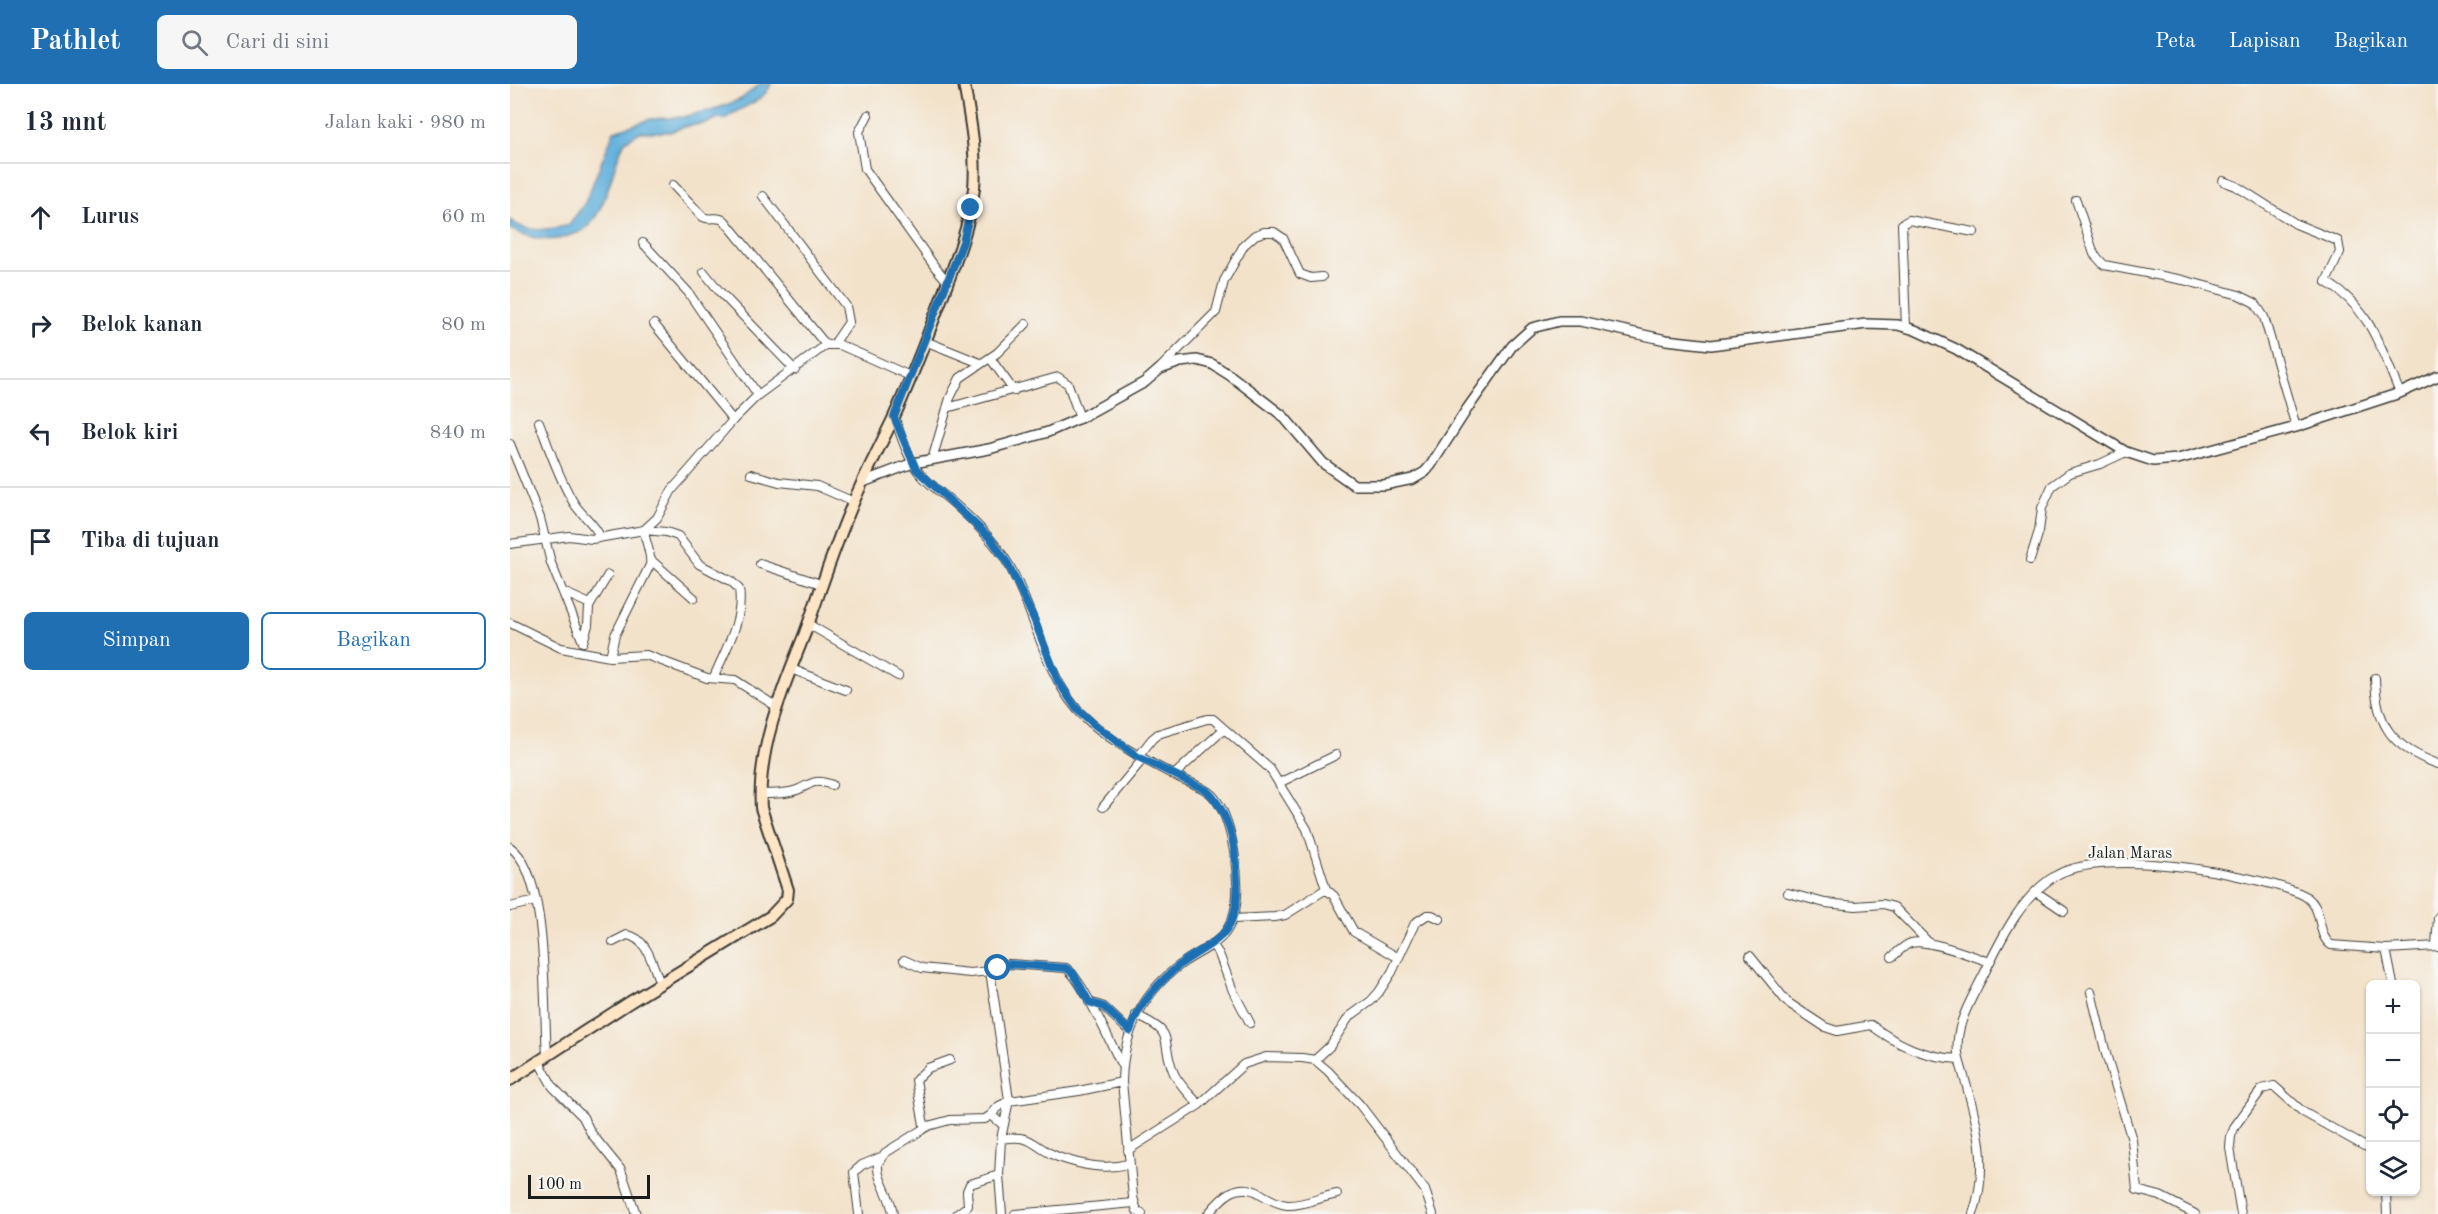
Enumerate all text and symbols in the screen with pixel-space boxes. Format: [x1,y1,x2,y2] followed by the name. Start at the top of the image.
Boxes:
[157,15,577,69] search box
[178,26,211,59] icon: search
[30,28,121,56] text: Pathlet
[226,31,329,53] text: Cari di sini
[2155,31,2196,52] text: Peta
[2229,31,2300,52] text: Lapisan
[2333,31,2408,52] text: Bagikan
[24,110,106,136] text: 13 mnt
[324,113,486,133] text: Jalan kaki · 980 m
[957,194,983,220] route end
[24,201,57,234] icon: ahead
[81,206,139,228] text: Lurus
[441,207,486,227] text: 60 m
[24,309,57,342] icon: right
[81,314,203,336] text: Belok kanan
[441,315,486,335] text: 80 m
[24,417,57,450] icon: left
[81,422,178,444] text: Belok kiri
[430,423,486,443] text: 840 m
[24,525,57,558] icon: arrive
[81,530,219,552] text: Tiba di tujuan
[24,612,249,670] button: Simpan
[261,612,486,670] button: Bagikan
[2088,846,2172,862] street label: Jalan Maras
[984,954,1010,980] route start
[2366,980,2420,1196] map controls
[2366,980,2420,1034] button: +
[2366,1034,2420,1088] button: −
[2366,1088,2420,1142] button: locate
[2366,1142,2420,1196] button: layers
[528,1172,650,1200] scale bar
[537,1177,582,1193] text: 100 m

